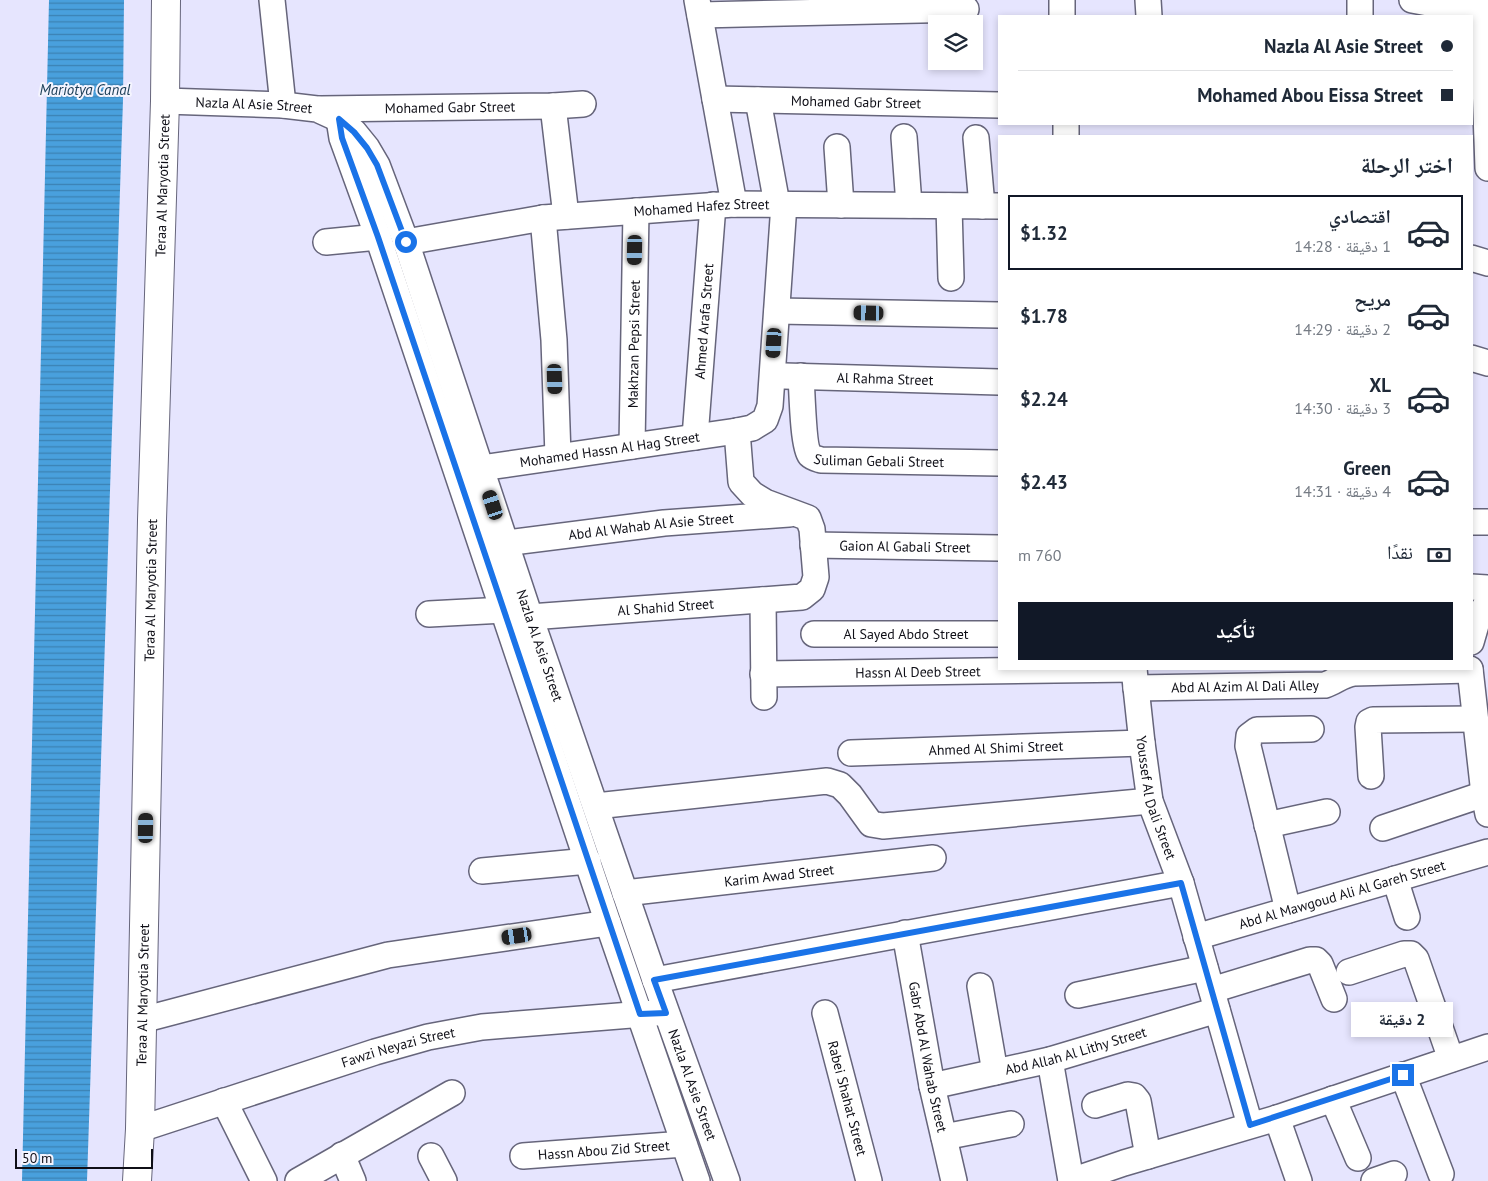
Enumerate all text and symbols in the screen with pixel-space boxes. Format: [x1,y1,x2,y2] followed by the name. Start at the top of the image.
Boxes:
[928,15,983,70] map controls
[928,15,983,70] button: layers
[1264,34,1423,58] text: Nazla Al Asie Street
[39,80,131,99] water label: Mariotya Canal
[1197,83,1423,107] text: Mohamed Abou Eissa Street
[791,92,922,112] street label: Mohamed Gabr Street
[195,93,314,117] street label: Nazla Al Asie Street
[385,97,516,117] street label: Mohamed Gabr Street
[151,113,174,257] street label: Teraa Al Maryotia Street
[1361,151,1453,179] text: اختر الرحلة
[633,195,770,220] street label: Mohamed Hafez Street
[1329,204,1391,228] text: اقتصادي
[1406,210,1451,255] icon: car
[1020,221,1068,245] text: $1.32
[395,231,417,253] route start
[627,235,642,265] car
[1294,236,1391,256] text: 1 دقيقة · 14:28
[691,263,717,380] street label: Ahmed Arafa Street
[624,279,644,408] street label: Makhzan Pepsi Street
[1354,287,1391,311] text: مريح
[1406,293,1451,338] icon: car
[1020,304,1068,328] text: $1.78
[853,305,884,321] car
[1294,319,1391,339] text: 2 دقيقة · 14:29
[765,328,782,358] car
[546,364,563,394] car
[836,368,934,389] street label: Al Rahma Street
[1369,373,1391,397] text: XL
[1406,376,1451,421] icon: car
[1020,387,1068,411] text: $2.24
[1294,398,1391,418] text: 3 دقيقة · 14:30
[518,427,701,471] street label: Mohamed Hassn Al Hag Street
[812,449,944,471] street label: Suliman Gebali Street
[1343,456,1391,480] text: Green
[1406,459,1451,504] icon: car
[1020,470,1068,494] text: $2.43
[1294,481,1391,501] text: 4 دقيقة · 14:31
[481,488,504,522] car
[567,509,734,544] street label: Abd Al Wahab Al Asie Street
[140,518,161,662] street label: Teraa Al Maryotia Street
[839,536,971,557] street label: Gaion Al Gabali Street
[1387,540,1413,564] text: نقدًا
[1425,541,1453,569] icon: cash
[1018,545,1061,565] text: 760 m
[513,587,567,704] street label: Nazla Al Asie Street
[617,594,715,620] street label: Al Shahid Street
[1018,602,1453,660] button: تأكيد
[843,625,969,643] street label: Al Sayed Abdo Street
[855,662,981,682] street label: Hassn Al Deeb Street
[1171,676,1320,696] street label: Abd Al Azim Al Dali Alley
[1132,735,1180,862] street label: Youssef Al Dali Street
[928,737,1064,759] street label: Ahmed Al Shimi Street
[138,813,153,843] car
[1237,856,1448,933] street label: Abd Al Mawgoud Ali Al Gareh Street
[723,860,835,891] street label: Karim Awad Street
[132,923,153,1067] street label: Teraa Al Maryotia Street
[501,926,532,946] car
[905,980,951,1134] street label: Gabr Abd Al Wahab Street
[1352,1002,1454,1038] callout: 2 دقيقة
[1379,1009,1425,1029] text: 2 دقيقة
[339,1023,457,1071] street label: Fawzi Neyazi Street
[1003,1023,1149,1079] street label: Abd Allah Al Lithy Street
[664,1026,721,1143] street label: Nazla Al Asie Street
[824,1039,871,1158] street label: Rabei Shahat Street
[1392,1064,1414,1086] route end
[537,1136,670,1164] street label: Hassn Abou Zid Street
[15,1146,152,1169] scale bar
[22,1149,52,1167] text: 50 m

